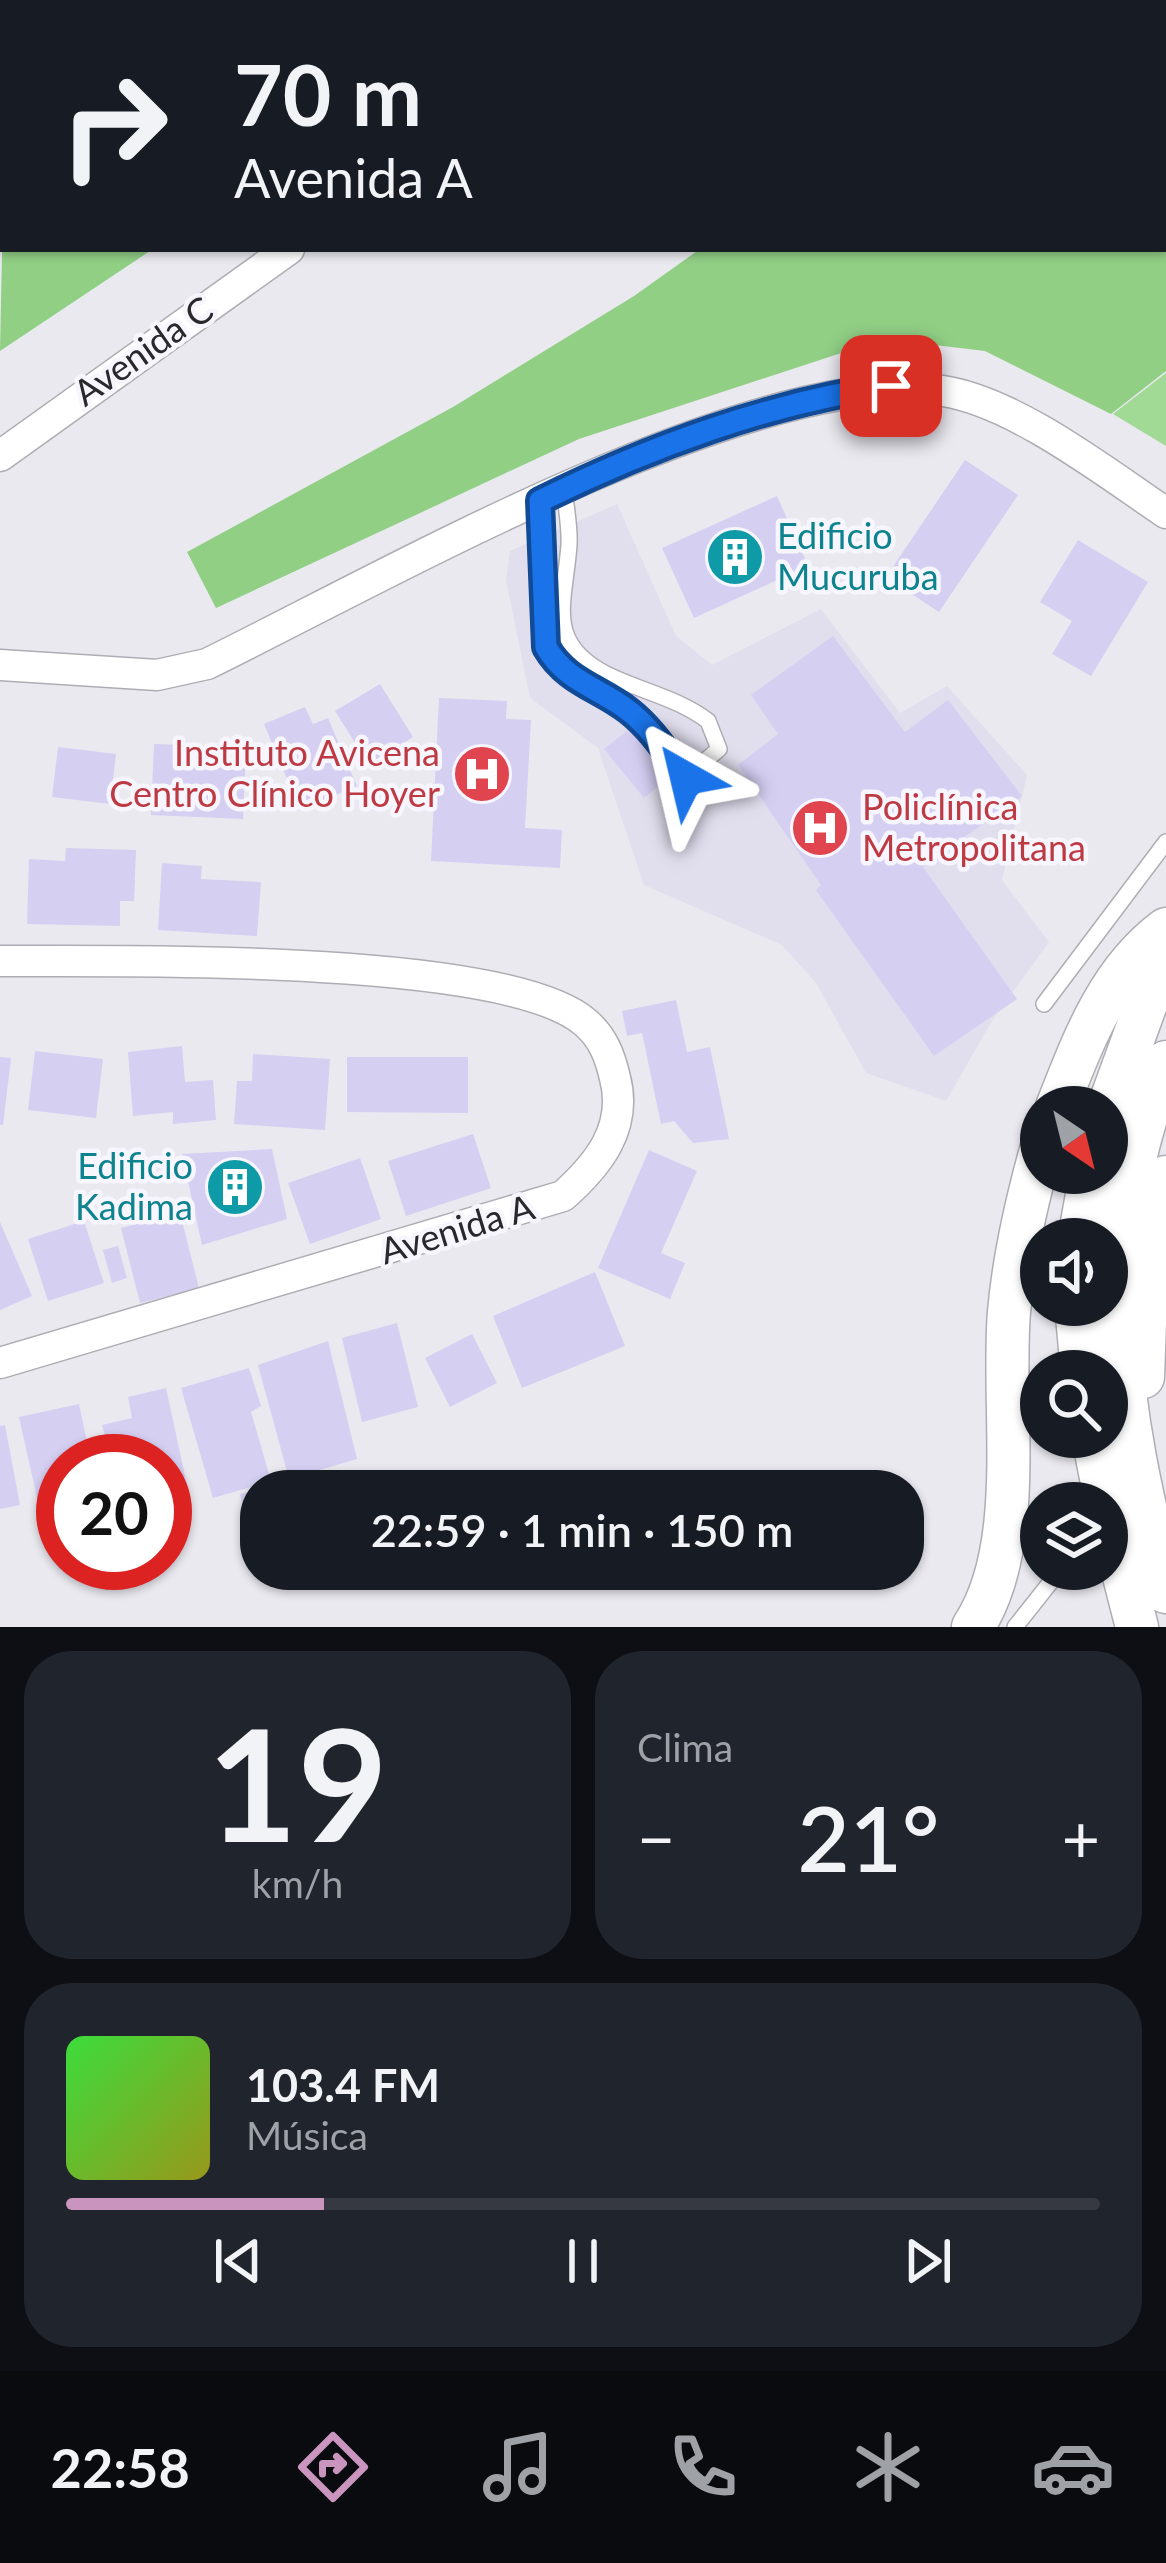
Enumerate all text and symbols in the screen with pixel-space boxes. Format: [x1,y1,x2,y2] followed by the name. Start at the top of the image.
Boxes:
[234,43,422,144] text: 70 m
[36,48,192,204] icon: right
[234,145,473,210] text: Avenida A
[64,286,221,414] street label: Avenida C
[840,335,942,437] pin
[858,353,924,419] icon: arrive
[777,513,939,598] place label: Edificio Mucuruba
[704,526,766,588] building icon: Edificio Mucuruba
[623,715,749,841] position arrow
[109,730,440,815] place label: Instituto Avicena Centro Clínico Hoyer
[451,743,513,805] hospital icon: Instituto Avicena Centro Clínico Hoyer
[862,784,1086,869] place label: Policlínica Metropolitana
[789,797,851,859] hospital icon: Policlínica Metropolitana
[1020,1086,1128,1194] north arrow
[1020,1086,1128,1590] map controls
[75,1143,193,1228] place label: Edificio Kadima
[204,1156,266,1218] building icon: Edificio Kadima
[374,1184,540,1272] street label: Avenida A
[1020,1218,1128,1326] button: sound
[1020,1350,1128,1458] button: search
[36,1434,192,1590] speed limit sign: 20
[1020,1482,1128,1590] button: layers
[371,1503,793,1557] text: 22:59 · 1 min · 150 m
[207,1688,388,1875] text: 19
[637,1724,733,1770] text: Clima
[798,1783,939,1891] text: 21°
[637,1798,675,1877] text: −
[1062,1798,1100,1877] text: +
[252,1860,343,1906] text: km/h
[246,2058,440,2112] text: 103.4 FM
[246,2112,368,2158] text: Música
[205,2228,271,2294] icon: previous
[550,2228,616,2294] icon: pause
[895,2228,961,2294] icon: next
[291,2425,375,2509] icon: directions
[476,2425,560,2509] icon: music
[661,2425,745,2509] icon: phone
[846,2425,930,2509] icon: climate
[1031,2425,1115,2509] icon: car
[51,2435,190,2500] text: 22:58

